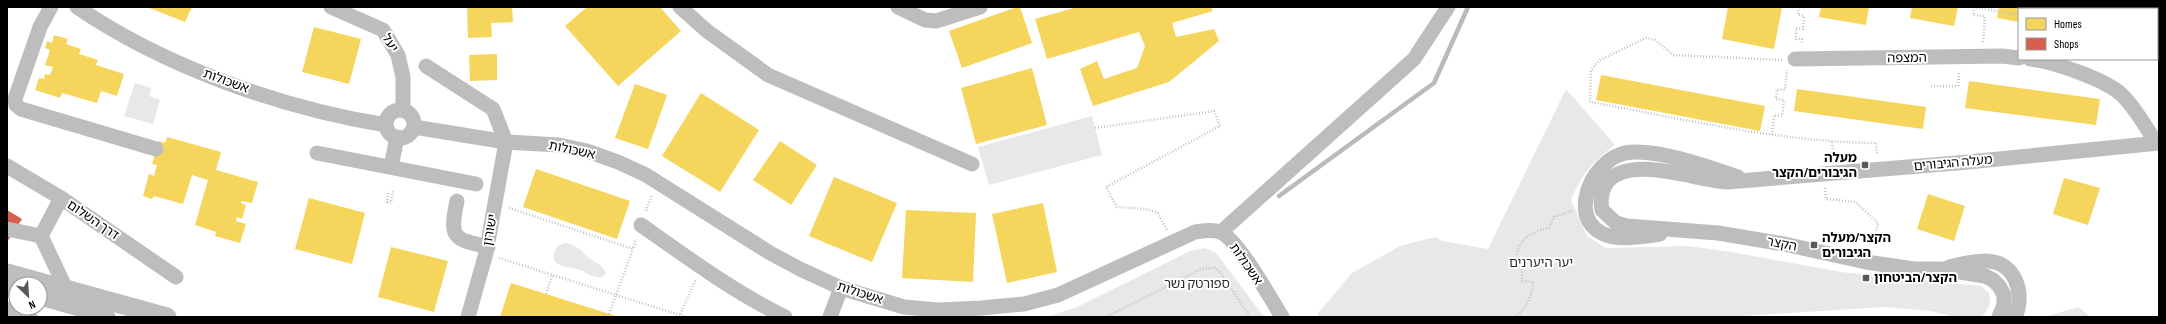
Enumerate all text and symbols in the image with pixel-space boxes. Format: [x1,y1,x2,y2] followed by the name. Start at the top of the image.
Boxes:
[2018,8,2158,60] legend
[2054,17,2082,32] text: Homes
[378,31,402,55] street label: יעל
[2054,37,2079,52] text: Shops
[1887,50,1927,66] street label: המצפה
[201,65,251,97] street label: אשכולות
[547,137,597,163] street label: אשכולות
[1772,150,1857,181] place label: מעלה הגיבורים/הקצר
[1913,152,1994,174] street label: מעלה הגיבורים
[1860,160,1870,170] marker: מעלה הגיבורים/הקצר
[64,197,122,243] street label: דרך השלום
[479,213,501,247] street label: ישורון
[1822,230,1891,261] place label: הקצר/מעלה הגיבורים
[1766,233,1798,255] street label: הקצר
[1226,240,1266,288] street label: אשכולות
[1809,240,1819,250] marker: הקצר/מעלה הגיבורים
[1509,255,1573,271] park label: יער היערנים
[1874,270,1957,286] place label: הקצר/הביטחון
[1861,273,1871,283] marker: הקצר/הביטחון
[8,276,48,316] north arrow
[1164,276,1230,292] park label: ספורטק נשר
[835,278,885,308] street label: אשכולות
[26,297,37,312] text: N

